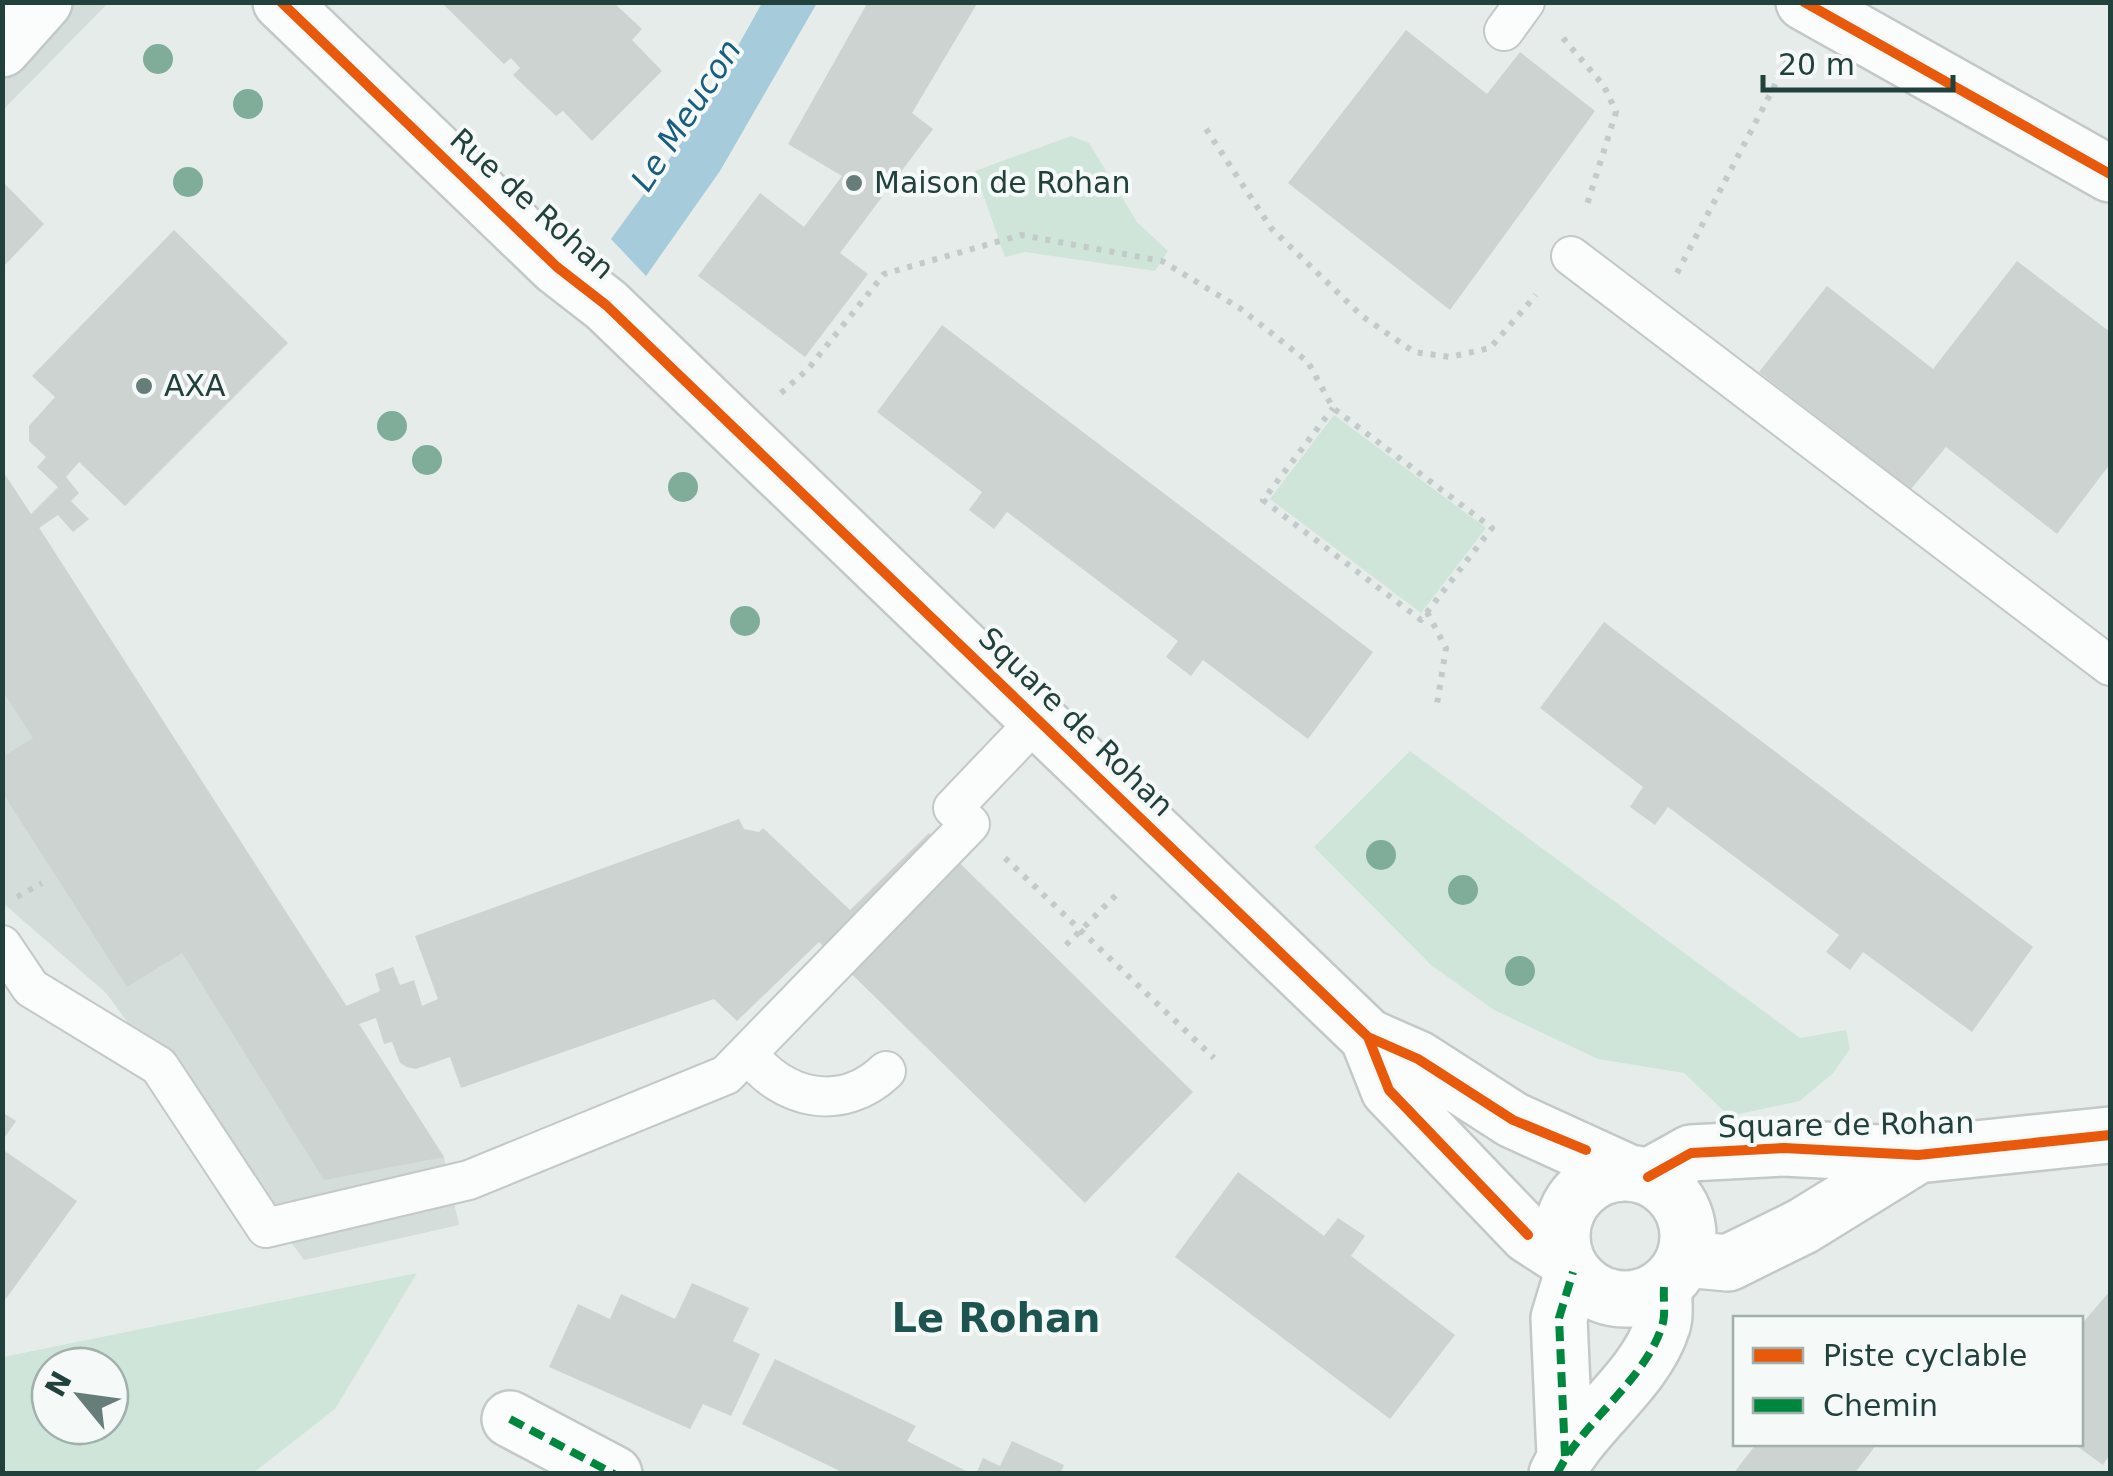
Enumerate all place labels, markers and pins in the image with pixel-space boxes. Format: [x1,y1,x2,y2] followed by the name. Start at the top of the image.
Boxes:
[874,165,1130,200] place label: Maison de Rohan
[843,172,865,194] marker: Maison de Rohan
[164,368,226,403] place label: AXA
[133,375,155,397] marker: AXA

